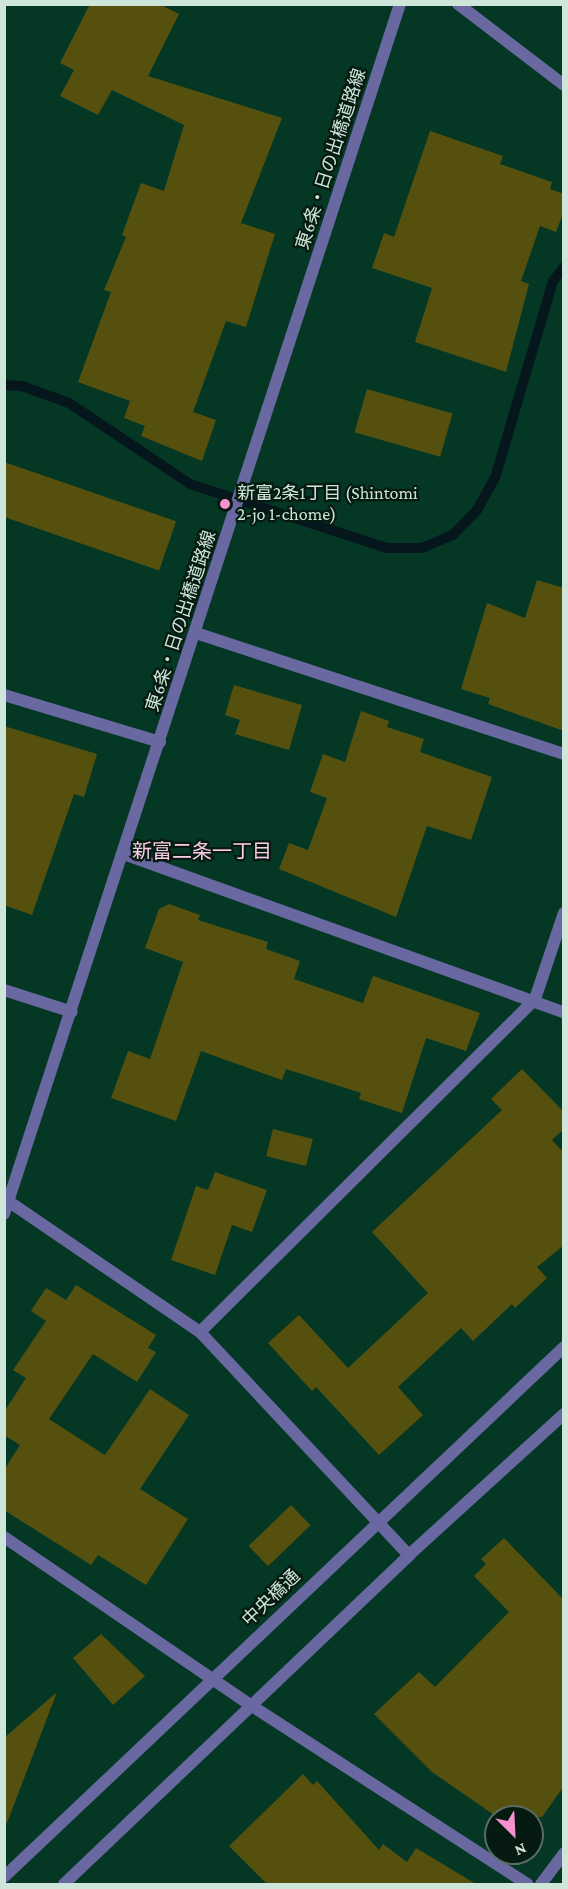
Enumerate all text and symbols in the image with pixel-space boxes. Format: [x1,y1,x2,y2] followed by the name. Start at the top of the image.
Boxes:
[292,66,370,252] street label: 東6条・日の出橋道路線
[237,483,418,526] place label: 新富2条1丁目 (Shintomi 2-jo 1-chome)
[218,497,232,511] marker: 新富2条1丁目 (Shintomi 2-jo 1-chome)
[142,528,220,714] street label: 東6条・日の出橋道路線
[132,839,272,863] district label: 新富二条一丁目
[238,1565,304,1631] street label: 中央橋通
[484,1805,544,1865] north arrow
[512,1840,529,1860] text: N

